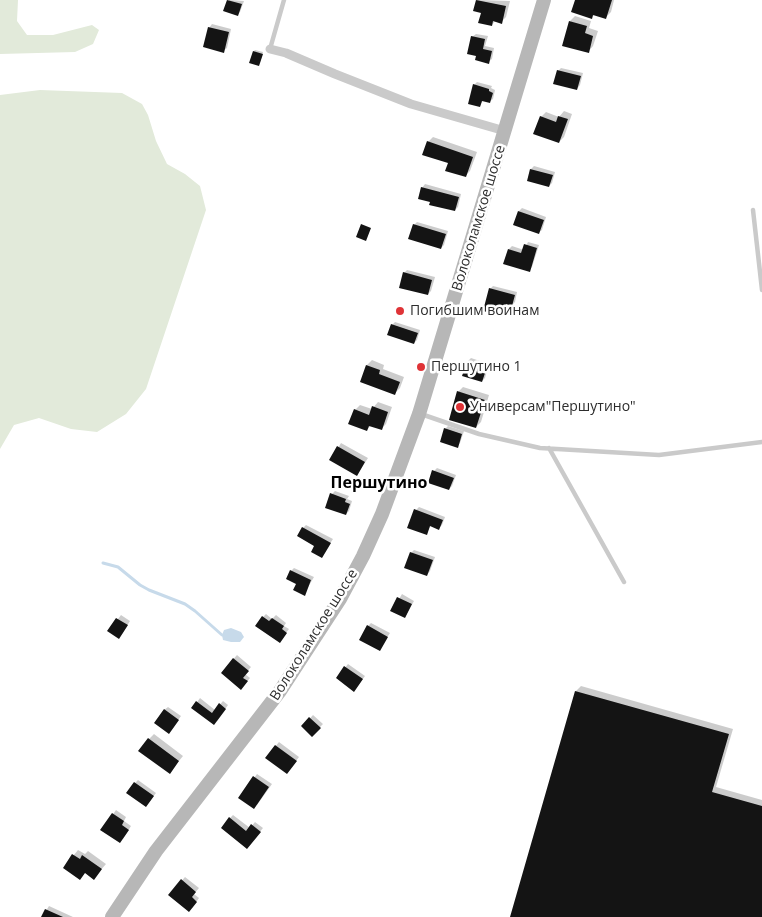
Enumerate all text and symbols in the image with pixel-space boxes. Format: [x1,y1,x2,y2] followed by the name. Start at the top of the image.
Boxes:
[449,143,509,293] street label: Волоколамское шоссе
[410,303,539,319] place label: Погибшим воинам
[394,305,406,317] marker: Погибшим воинам
[431,359,522,375] place label: Першутино 1
[415,361,427,373] marker: Першутино 1
[470,399,636,415] place label: Универсам"Першутино"
[454,401,466,413] marker: Универсам"Першутино"
[331,473,427,493] district label: Першутино
[267,566,361,704] street label: Волоколамское шоссе

